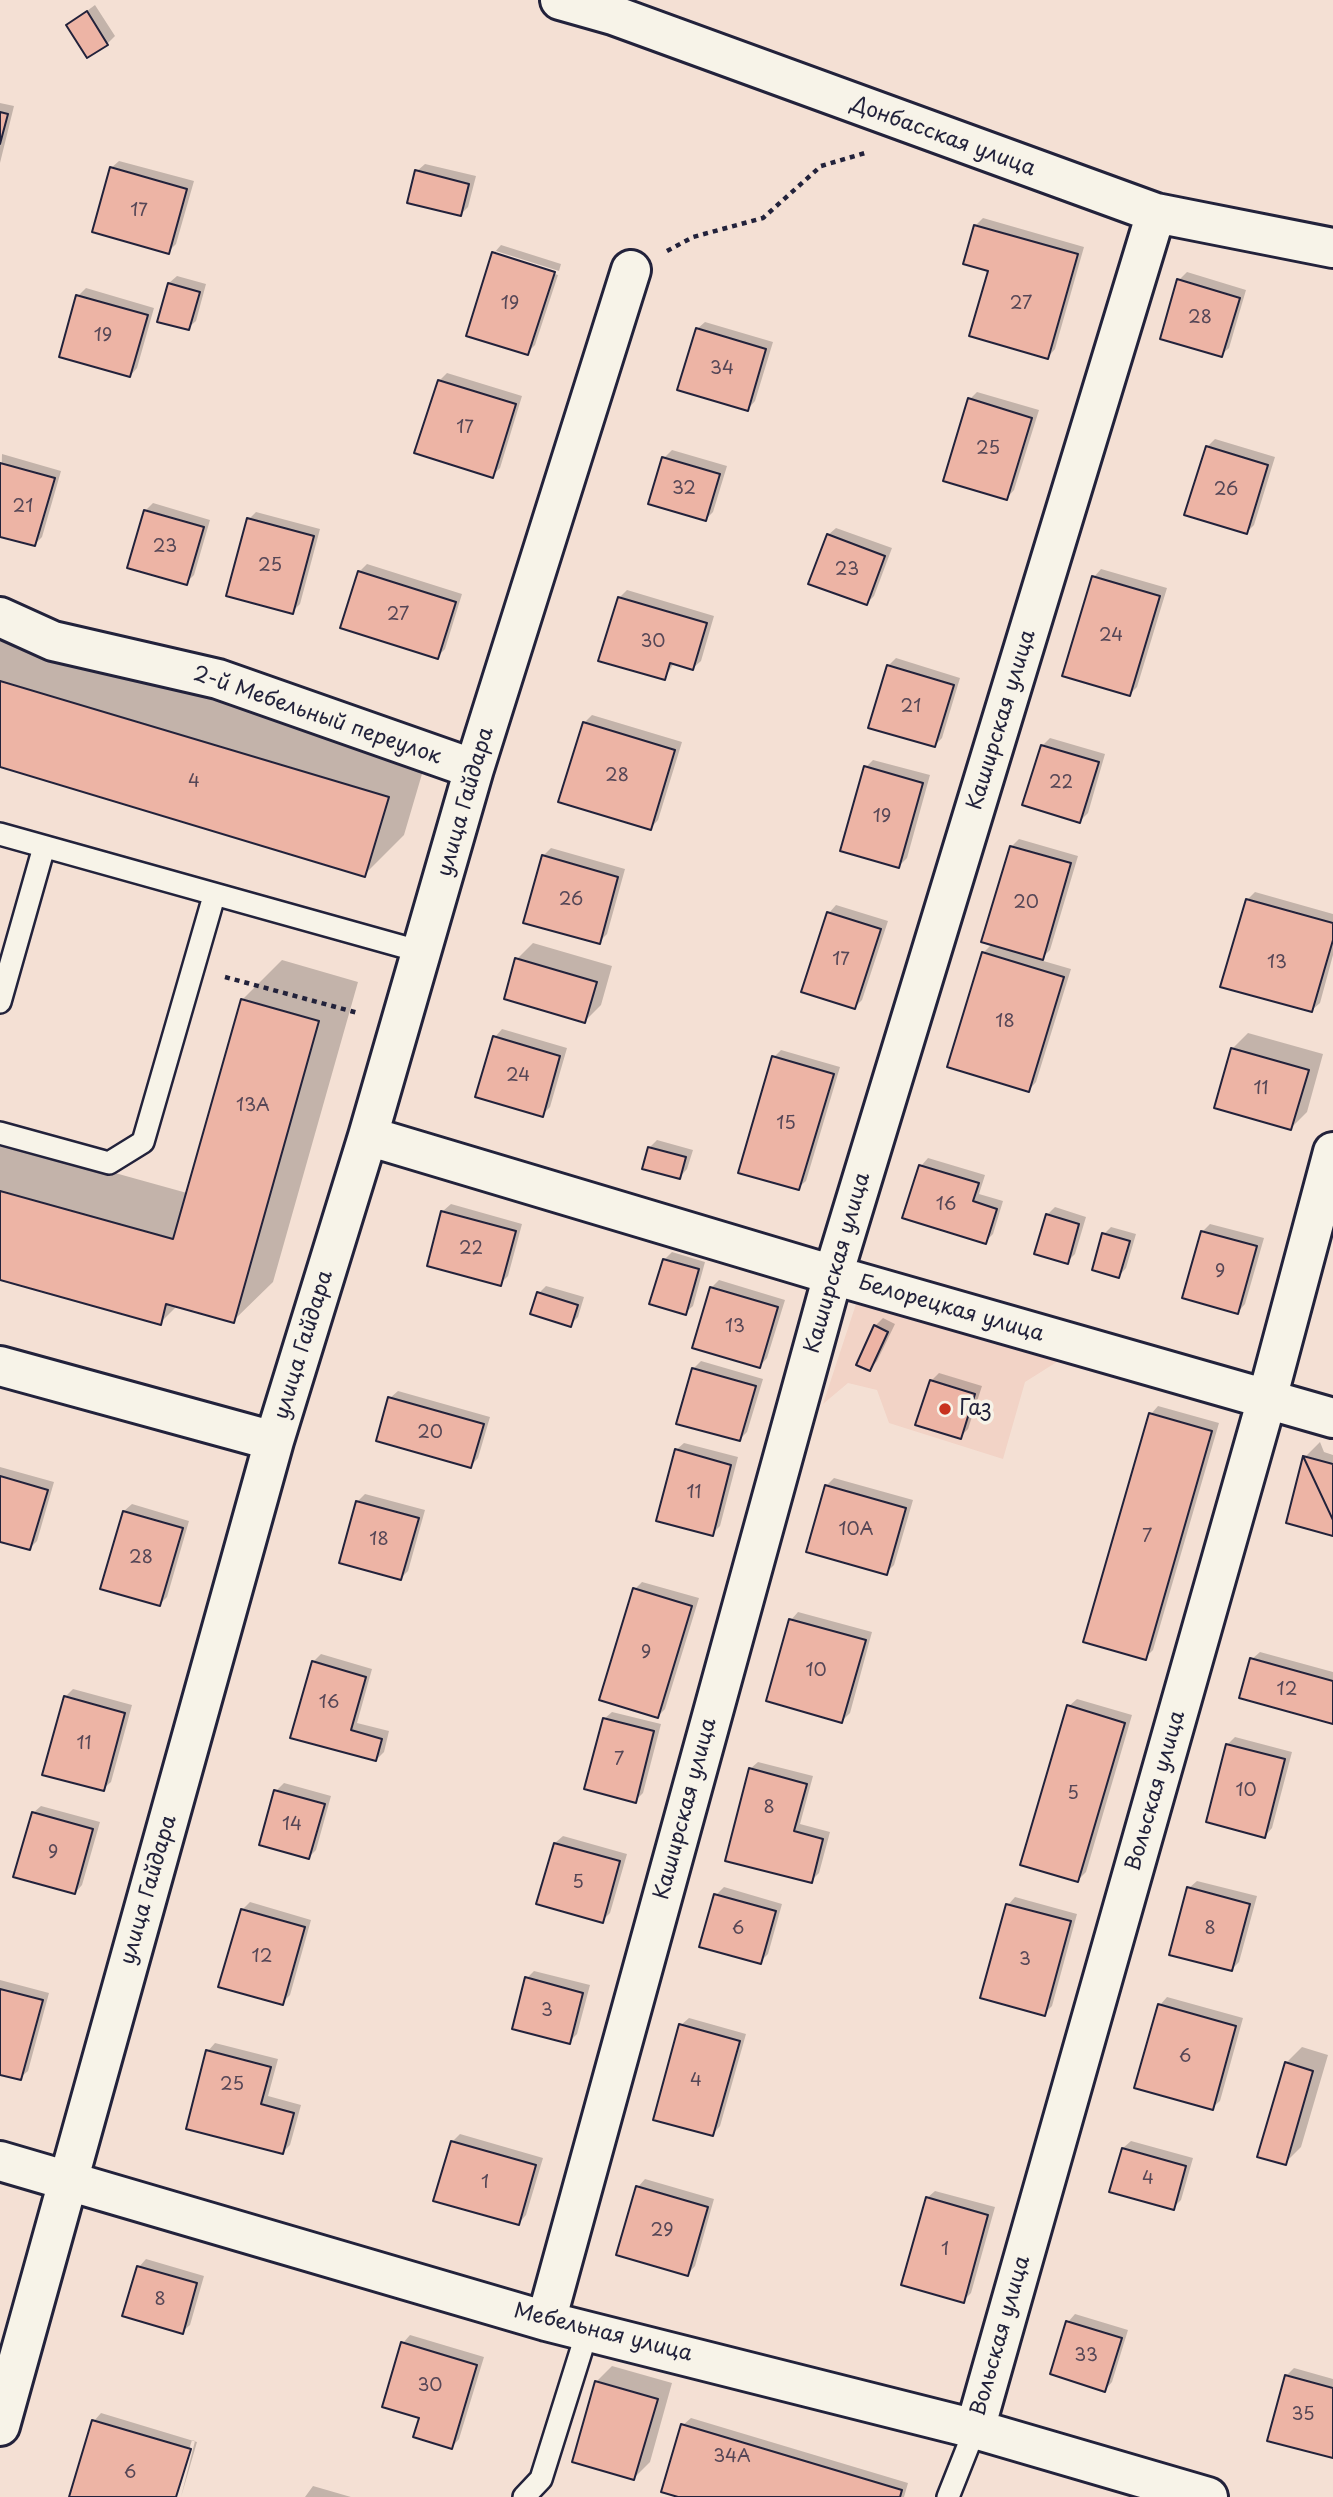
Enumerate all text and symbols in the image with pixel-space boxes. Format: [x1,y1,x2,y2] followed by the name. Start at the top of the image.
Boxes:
[847,92,1039,182] street label: Донбасская улица
[130,200,148,222] house number: 17
[501,293,519,315] house number: 19
[1010,293,1032,315] house number: 27
[1188,307,1212,329] house number: 28
[94,325,112,347] house number: 19
[710,358,734,380] house number: 34
[456,417,474,439] house number: 17
[976,438,1000,460] house number: 25
[672,478,696,500] house number: 32
[1214,479,1238,501] house number: 26
[13,496,33,518] house number: 21
[153,536,177,558] house number: 23
[258,555,282,577] house number: 25
[835,559,859,581] house number: 23
[387,604,409,626] house number: 27
[1099,625,1123,647] house number: 24
[963,627,1041,813] street label: Каширская улица
[640,631,666,653] house number: 30
[190,662,444,770] street label: 2-й Мебельный переулок
[901,696,921,718] house number: 21
[433,724,499,880] street label: улица Гайдара
[605,765,629,787] house number: 28
[188,771,200,793] house number: 4
[1049,772,1073,794] house number: 22
[873,806,891,828] house number: 19
[559,889,583,911] house number: 26
[1013,892,1039,914] house number: 20
[832,949,850,971] house number: 17
[1267,952,1287,974] house number: 13
[995,1011,1015,1033] house number: 18
[506,1065,530,1087] house number: 24
[1253,1078,1269,1100] house number: 11
[236,1095,270,1117] house number: 13А
[776,1113,796,1135] house number: 15
[800,1170,876,1356] street label: Каширская улица
[936,1194,956,1216] house number: 16
[459,1238,483,1260] house number: 22
[1215,1261,1225,1283] house number: 9
[269,1268,339,1422] street label: улица Гайдара
[855,1270,1047,1348] street label: Белорецкая улица
[725,1316,745,1338] house number: 13
[959,1396,992,1422] place label: Газ
[937,1401,953,1417] marker: Газ
[417,1422,443,1444] house number: 20
[686,1482,702,1504] house number: 11
[838,1519,874,1541] house number: 10А
[1142,1526,1152,1548] house number: 7
[369,1529,389,1551] house number: 18
[129,1547,153,1569] house number: 28
[641,1642,651,1664] house number: 9
[805,1660,827,1682] house number: 10
[1277,1679,1297,1701] house number: 12
[319,1692,339,1714] house number: 16
[1121,1708,1191,1874] street label: Вольская улица
[650,1715,722,1903] street label: Каширская улица
[76,1733,92,1755] house number: 11
[614,1749,624,1771] house number: 7
[1235,1780,1257,1802] house number: 10
[1067,1783,1079,1805] house number: 5
[763,1797,775,1819] house number: 8
[116,1812,182,1968] street label: улица Гайдара
[282,1814,302,1836] house number: 14
[48,1842,58,1864] house number: 9
[572,1872,584,1894] house number: 5
[732,1918,744,1940] house number: 6
[1204,1918,1216,1940] house number: 8
[252,1946,272,1968] house number: 12
[1019,1949,1031,1971] house number: 3
[541,2000,553,2022] house number: 3
[1179,2046,1191,2068] house number: 6
[690,2070,702,2092] house number: 4
[220,2074,244,2096] house number: 25
[1142,2168,1154,2190] house number: 4
[481,2172,489,2194] house number: 1
[651,2220,673,2242] house number: 29
[941,2239,949,2261] house number: 1
[966,2253,1036,2419] street label: Вольская улица
[154,2289,166,2311] house number: 8
[511,2299,695,2367] street label: Мебельная улица
[1074,2345,1098,2367] house number: 33
[417,2375,443,2397] house number: 30
[1291,2404,1315,2426] house number: 35
[713,2446,751,2468] house number: 34А
[124,2462,136,2484] house number: 6

